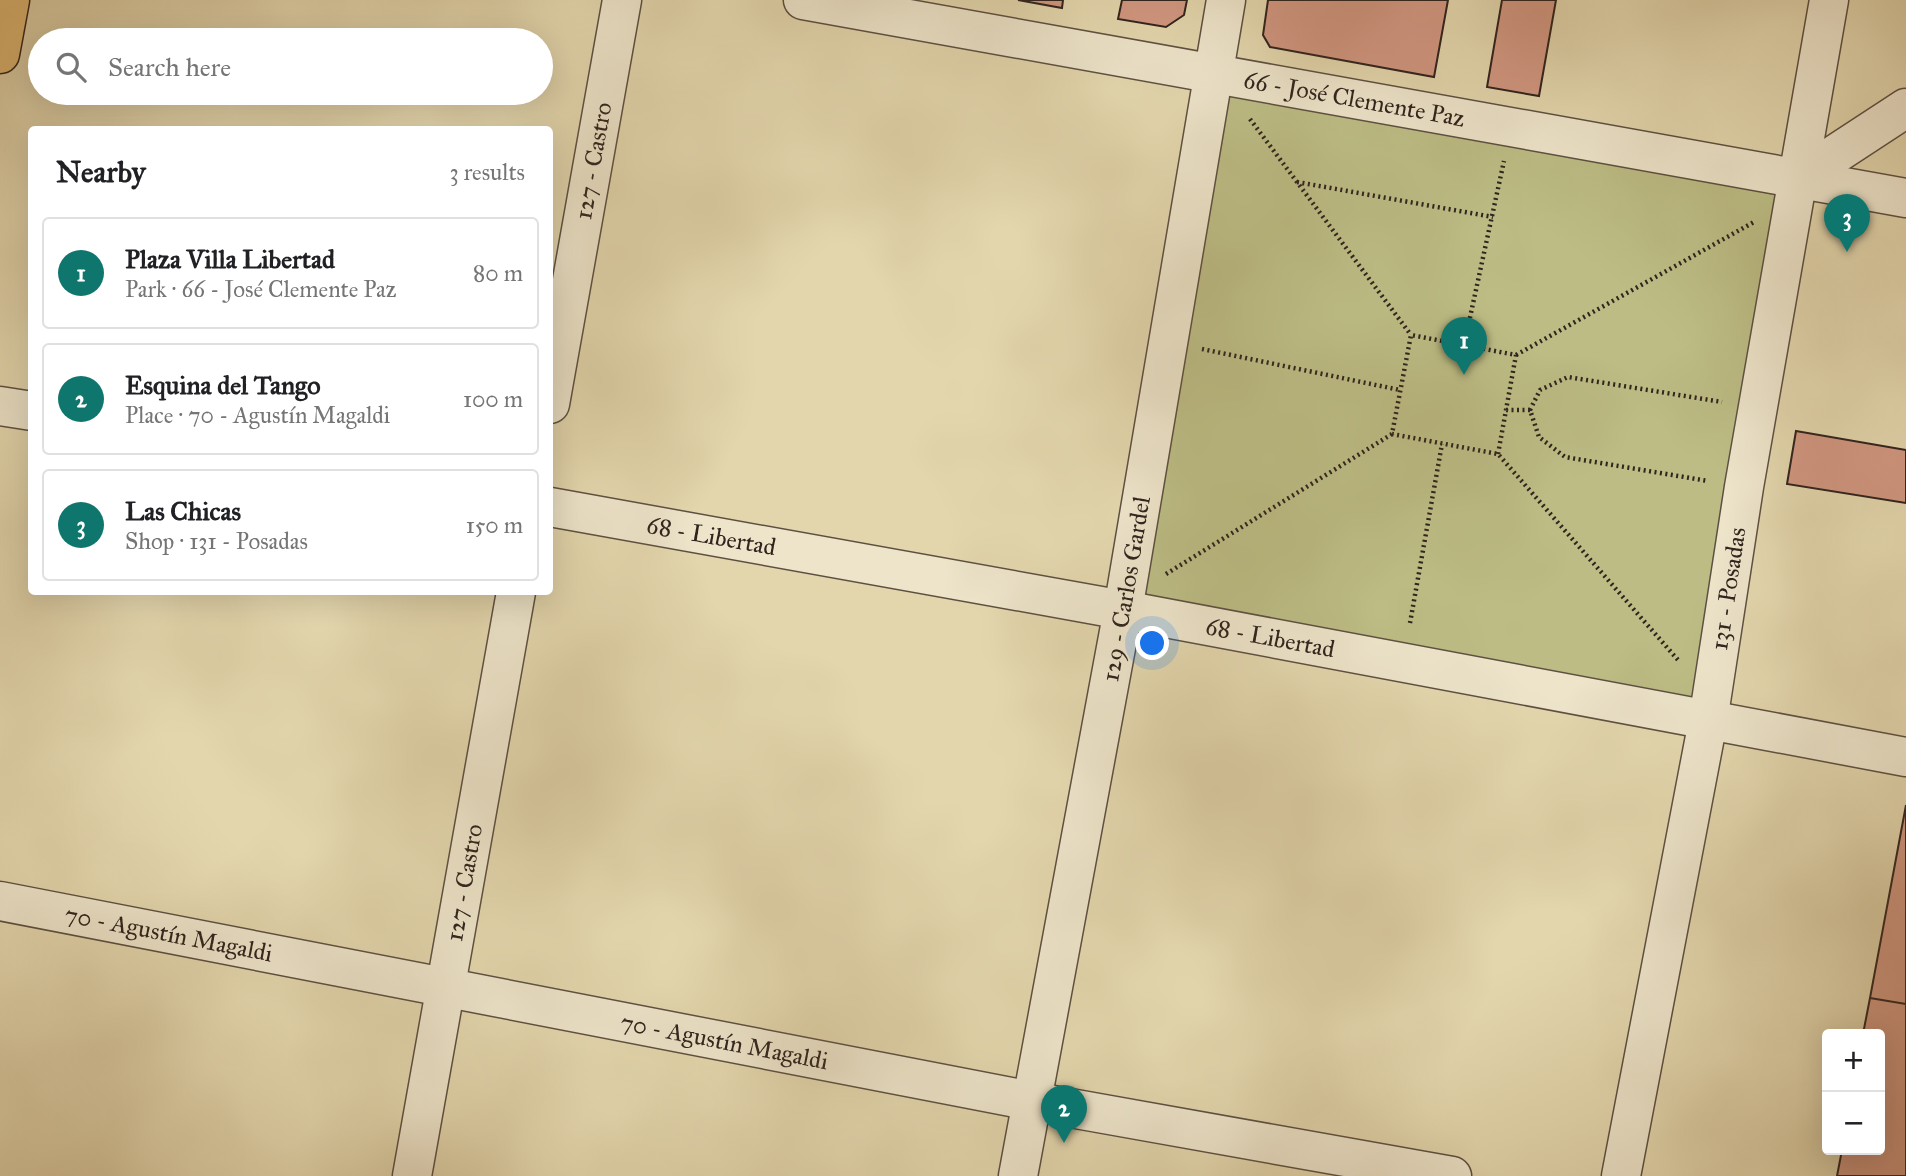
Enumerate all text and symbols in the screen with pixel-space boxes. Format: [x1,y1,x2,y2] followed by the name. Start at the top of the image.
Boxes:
[28,28,553,105] search box
[52,48,90,86] icon: search
[108,51,231,83] text: Search here
[1241,64,1467,134] street label: 66 - José Clemente Paz
[568,100,619,222] street label: 127 - Castro
[56,154,146,190] text: Nearby
[449,158,525,186] text: 3 results
[1824,194,1870,252] pin: 3
[125,243,335,275] text: Plaza Villa Libertad
[76,259,86,287] text: 1
[473,259,523,287] text: 80 m
[125,275,396,303] text: Park · 66 - José Clemente Paz
[1441,317,1487,375] pin: 1
[125,369,320,401] text: Esquina del Tango
[75,385,87,413] text: 2
[463,385,523,413] text: 100 m
[125,401,390,429] text: Place · 70 - Agustín Magaldi
[1095,493,1157,684] street label: 129 - Carlos Gardel
[125,495,241,527] text: Las Chicas
[644,510,778,562] street label: 68 - Libertad
[76,511,86,539] text: 3
[466,511,523,539] text: 150 m
[1704,525,1753,652] street label: 131 - Posadas
[125,527,308,555] text: Shop · 131 - Posadas
[1203,611,1337,664] street label: 68 - Libertad
[1135,626,1169,660] your location
[439,822,489,944] street label: 127 - Castro
[63,899,276,969] street label: 70 - Agustín Magaldi
[618,1007,831,1076] street label: 70 - Agustín Magaldi
[1822,1029,1885,1155] map controls
[1822,1029,1885,1092] button: +
[1041,1085,1087,1143] pin: 2
[1822,1092,1885,1155] button: −

